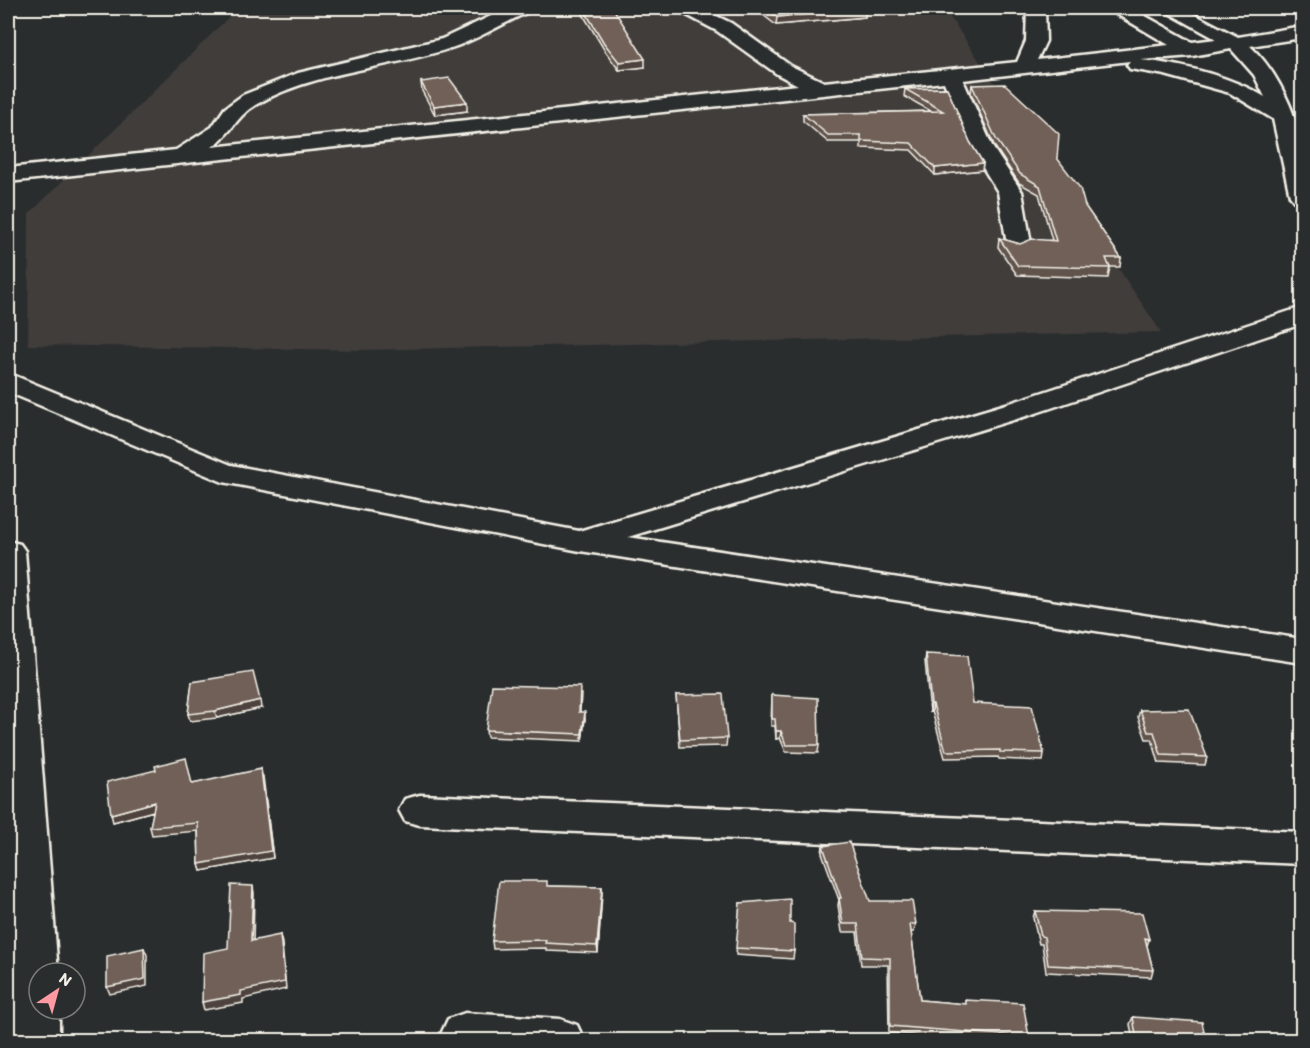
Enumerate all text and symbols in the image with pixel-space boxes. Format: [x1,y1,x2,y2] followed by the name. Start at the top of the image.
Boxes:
[27,961,87,1021] north arrow
[56,968,75,990] text: N

